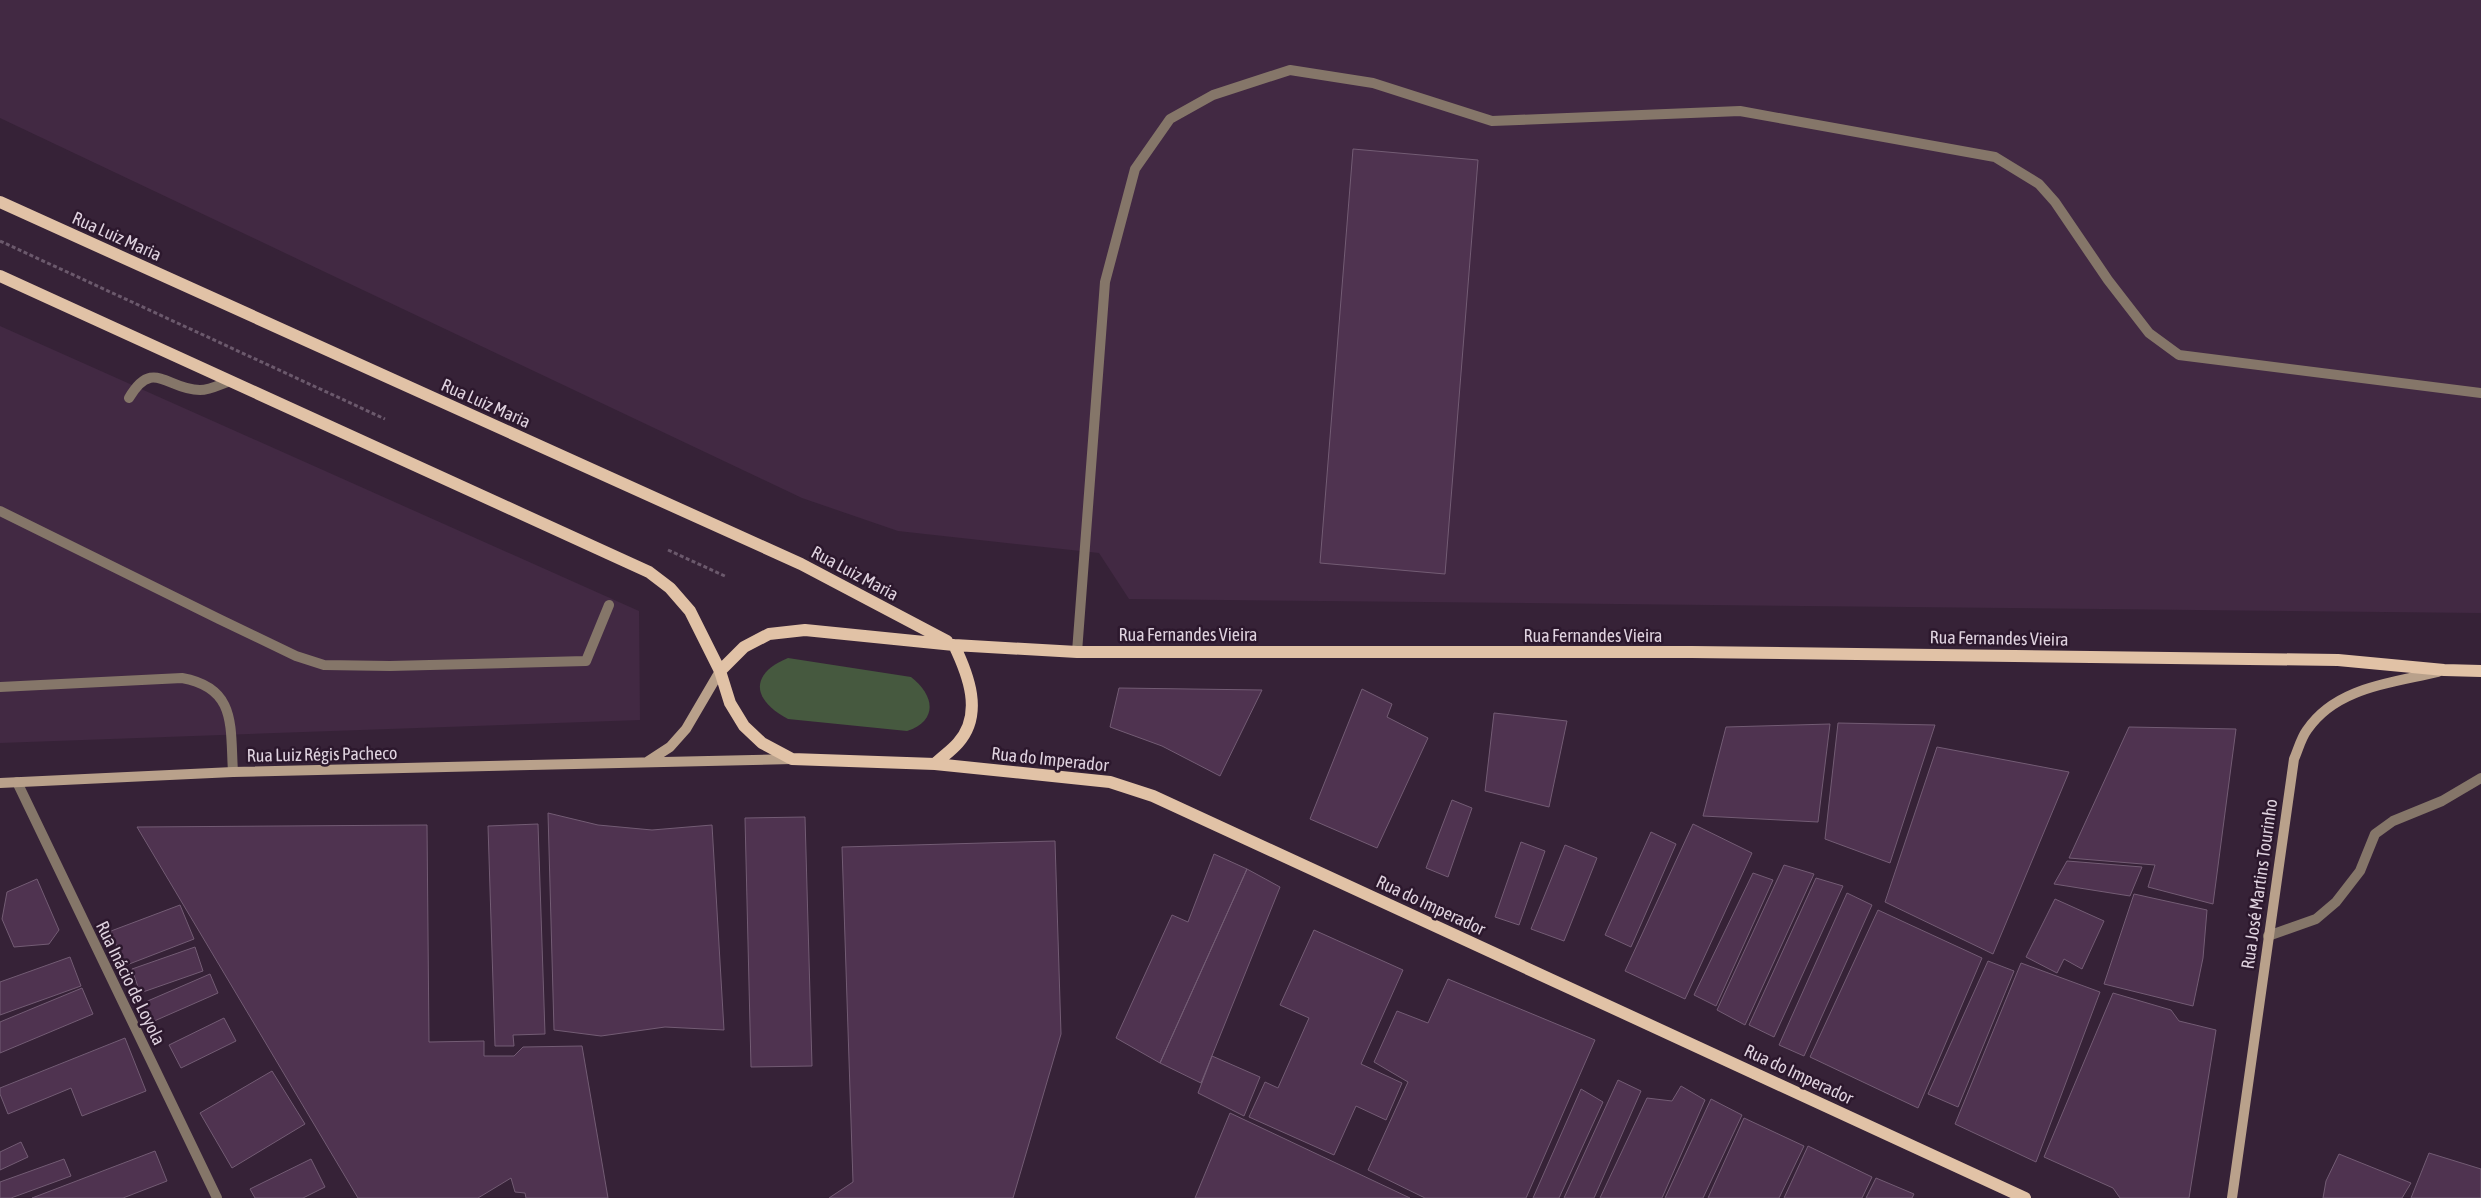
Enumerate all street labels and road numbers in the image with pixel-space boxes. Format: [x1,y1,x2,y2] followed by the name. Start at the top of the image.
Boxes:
[69,207,165,265] street label: Rua Luiz Maria
[438,374,534,432] street label: Rua Luiz Maria
[808,541,902,605] street label: Rua Luiz Maria
[1119,624,1257,645] street label: Rua Fernandes Vieira
[1524,625,1662,646] street label: Rua Fernandes Vieira
[1929,626,2069,650] street label: Rua Fernandes Vieira
[247,742,397,766] street label: Rua Luiz Régis Pacheco
[990,742,1110,776] street label: Rua do Imperador
[2237,798,2281,970] street label: Rua José Martins Tourinho
[1373,871,1489,940] street label: Rua do Imperador
[92,918,170,1048] street label: Rua Inácio de Loyola
[1741,1040,1857,1109] street label: Rua do Imperador

